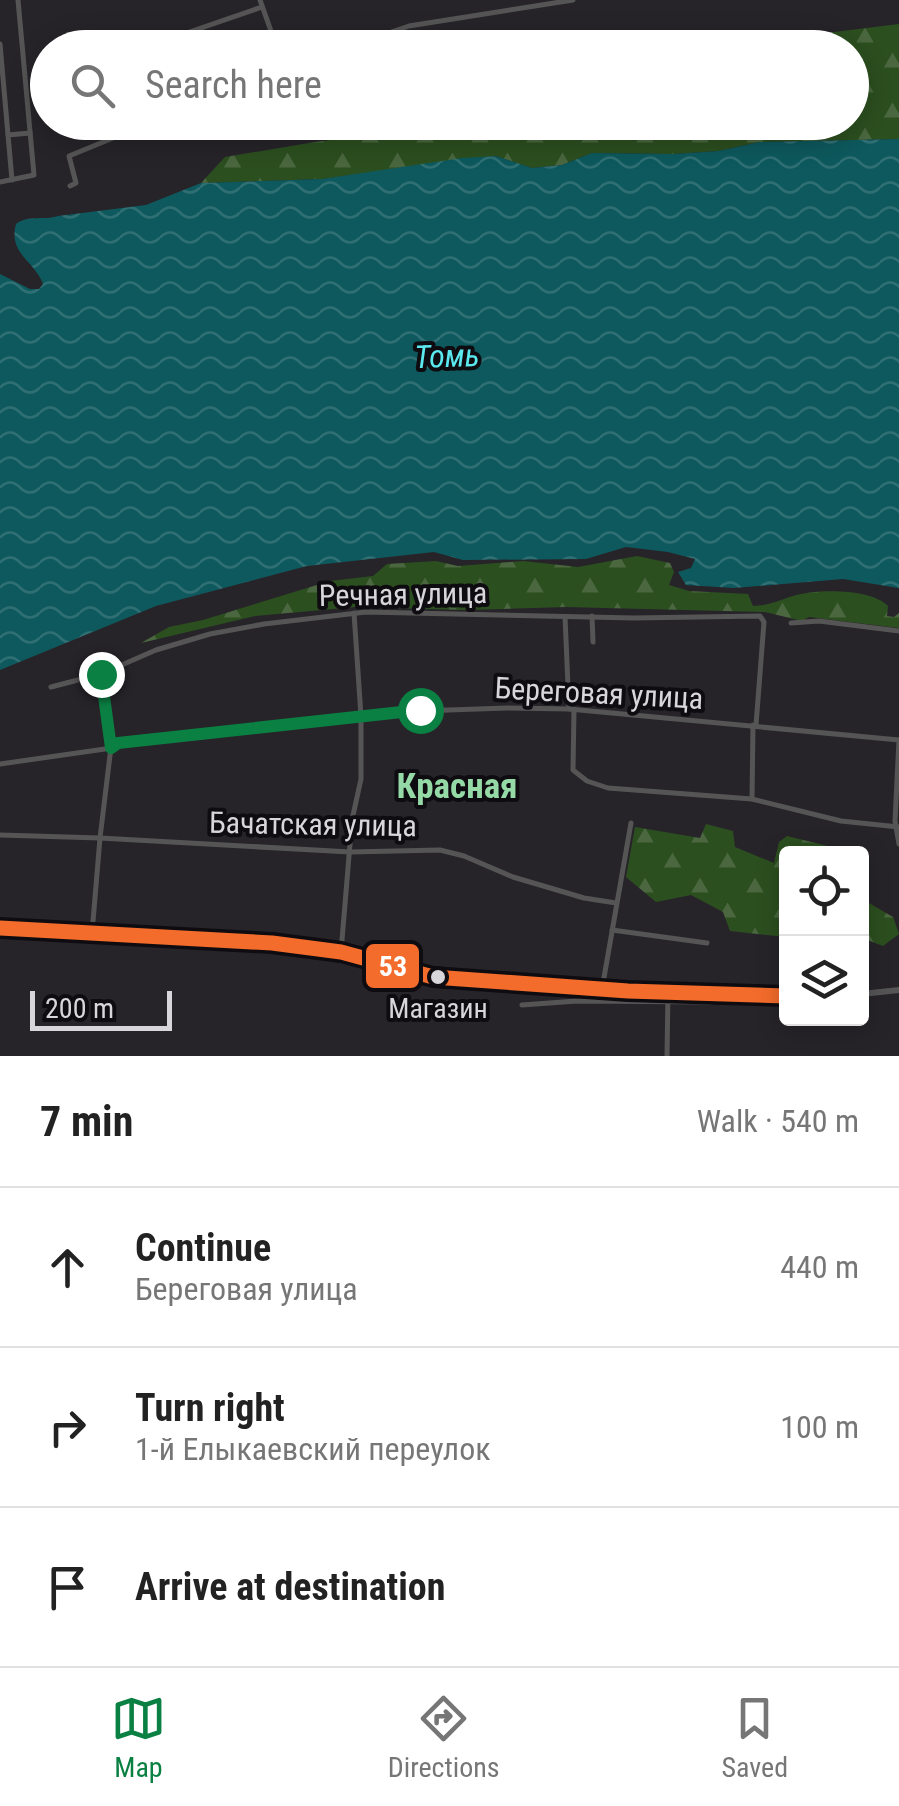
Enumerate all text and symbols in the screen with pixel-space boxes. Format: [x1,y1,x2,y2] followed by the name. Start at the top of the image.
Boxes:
[30,30,869,140] search box
[65,58,120,113] icon: search
[145,63,322,107] text: Search here
[414,336,480,376] water label: Томь
[318,575,488,613] street label: Речная улица
[79,652,125,698] route end
[494,670,704,716] street label: Береговая улица
[398,688,444,734] route start
[397,766,517,807] district label: Красная
[209,805,417,843] street label: Бачатская улица
[779,846,869,1026] map controls
[779,846,869,936] button: locate
[779,936,869,1026] button: layers
[364,942,421,990] line badge: 53
[379,950,407,983] text: 53
[428,967,448,987] marker: Магазин
[30,986,172,1030] scale bar
[45,992,114,1025] text: 200 m
[388,992,488,1025] place label: Магазин
[40,1097,133,1146] text: 7 min
[697,1102,859,1140] text: Walk · 540 m
[135,1226,271,1270] text: Continue
[40,1240,95,1295] icon: ahead
[780,1248,859,1286] text: 440 m
[135,1270,358,1308] text: Береговая улица
[135,1386,285,1430] text: Turn right
[40,1400,95,1455] icon: right
[780,1408,859,1446] text: 100 m
[135,1430,491,1468] text: 1-й Елыкаевский переулок
[40,1560,95,1615] icon: arrive
[135,1565,445,1609] text: Arrive at destination
[111,1691,166,1784] tab: Map
[388,1691,500,1784] tab: Directions
[721,1691,788,1784] tab: Saved

